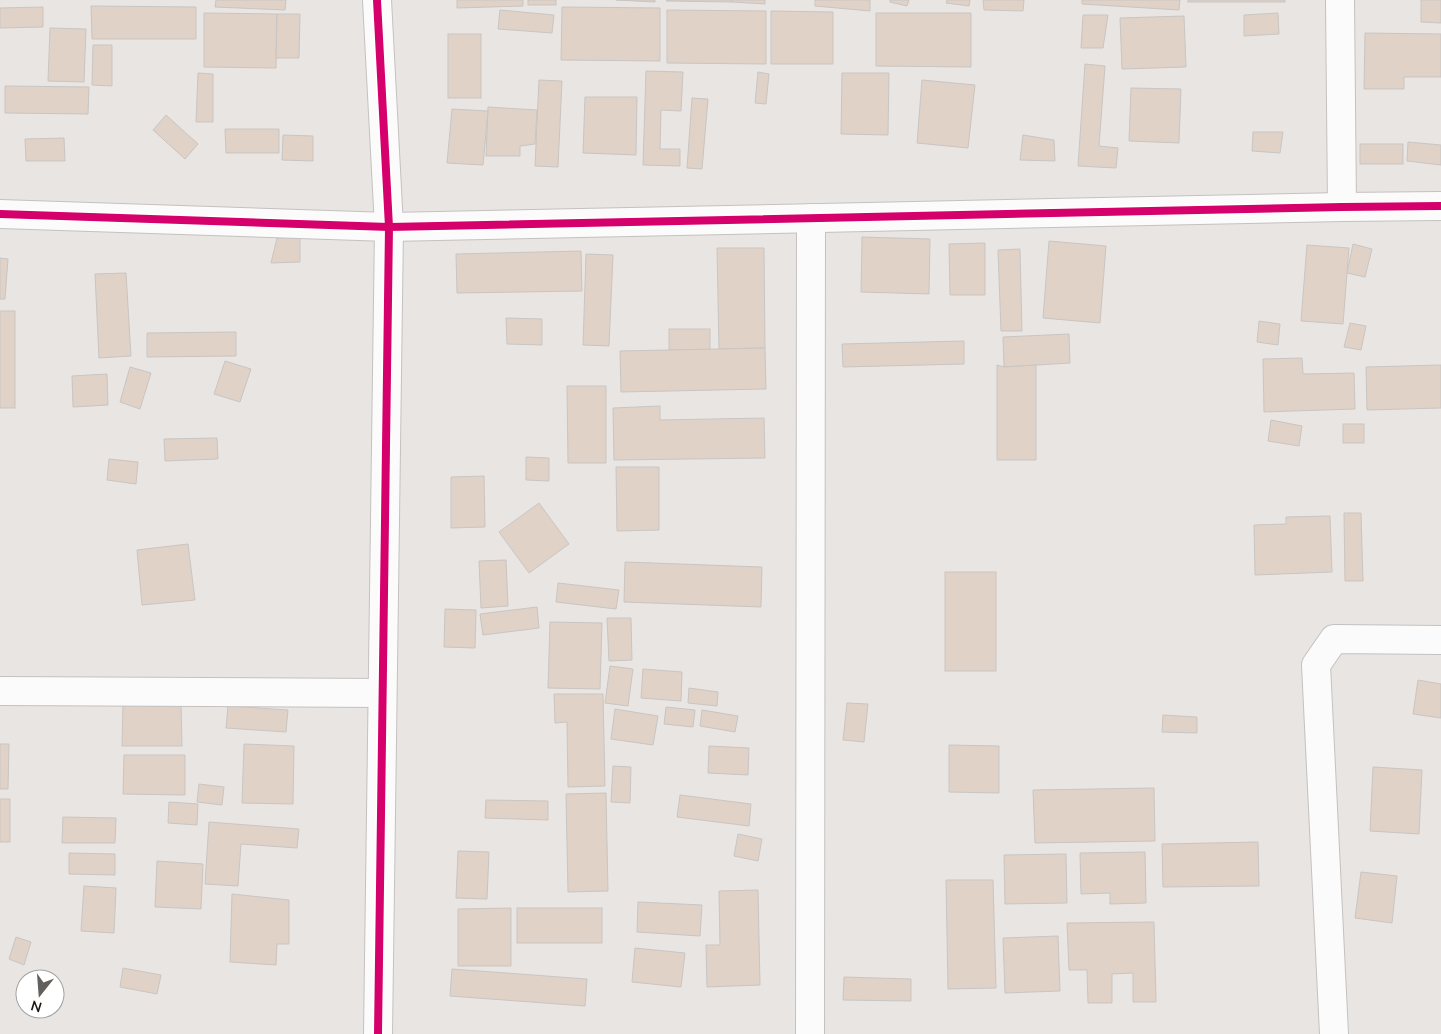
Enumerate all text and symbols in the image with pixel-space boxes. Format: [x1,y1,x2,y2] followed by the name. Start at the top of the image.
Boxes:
[15,969,65,1019] north arrow
[29,995,44,1017] text: N

